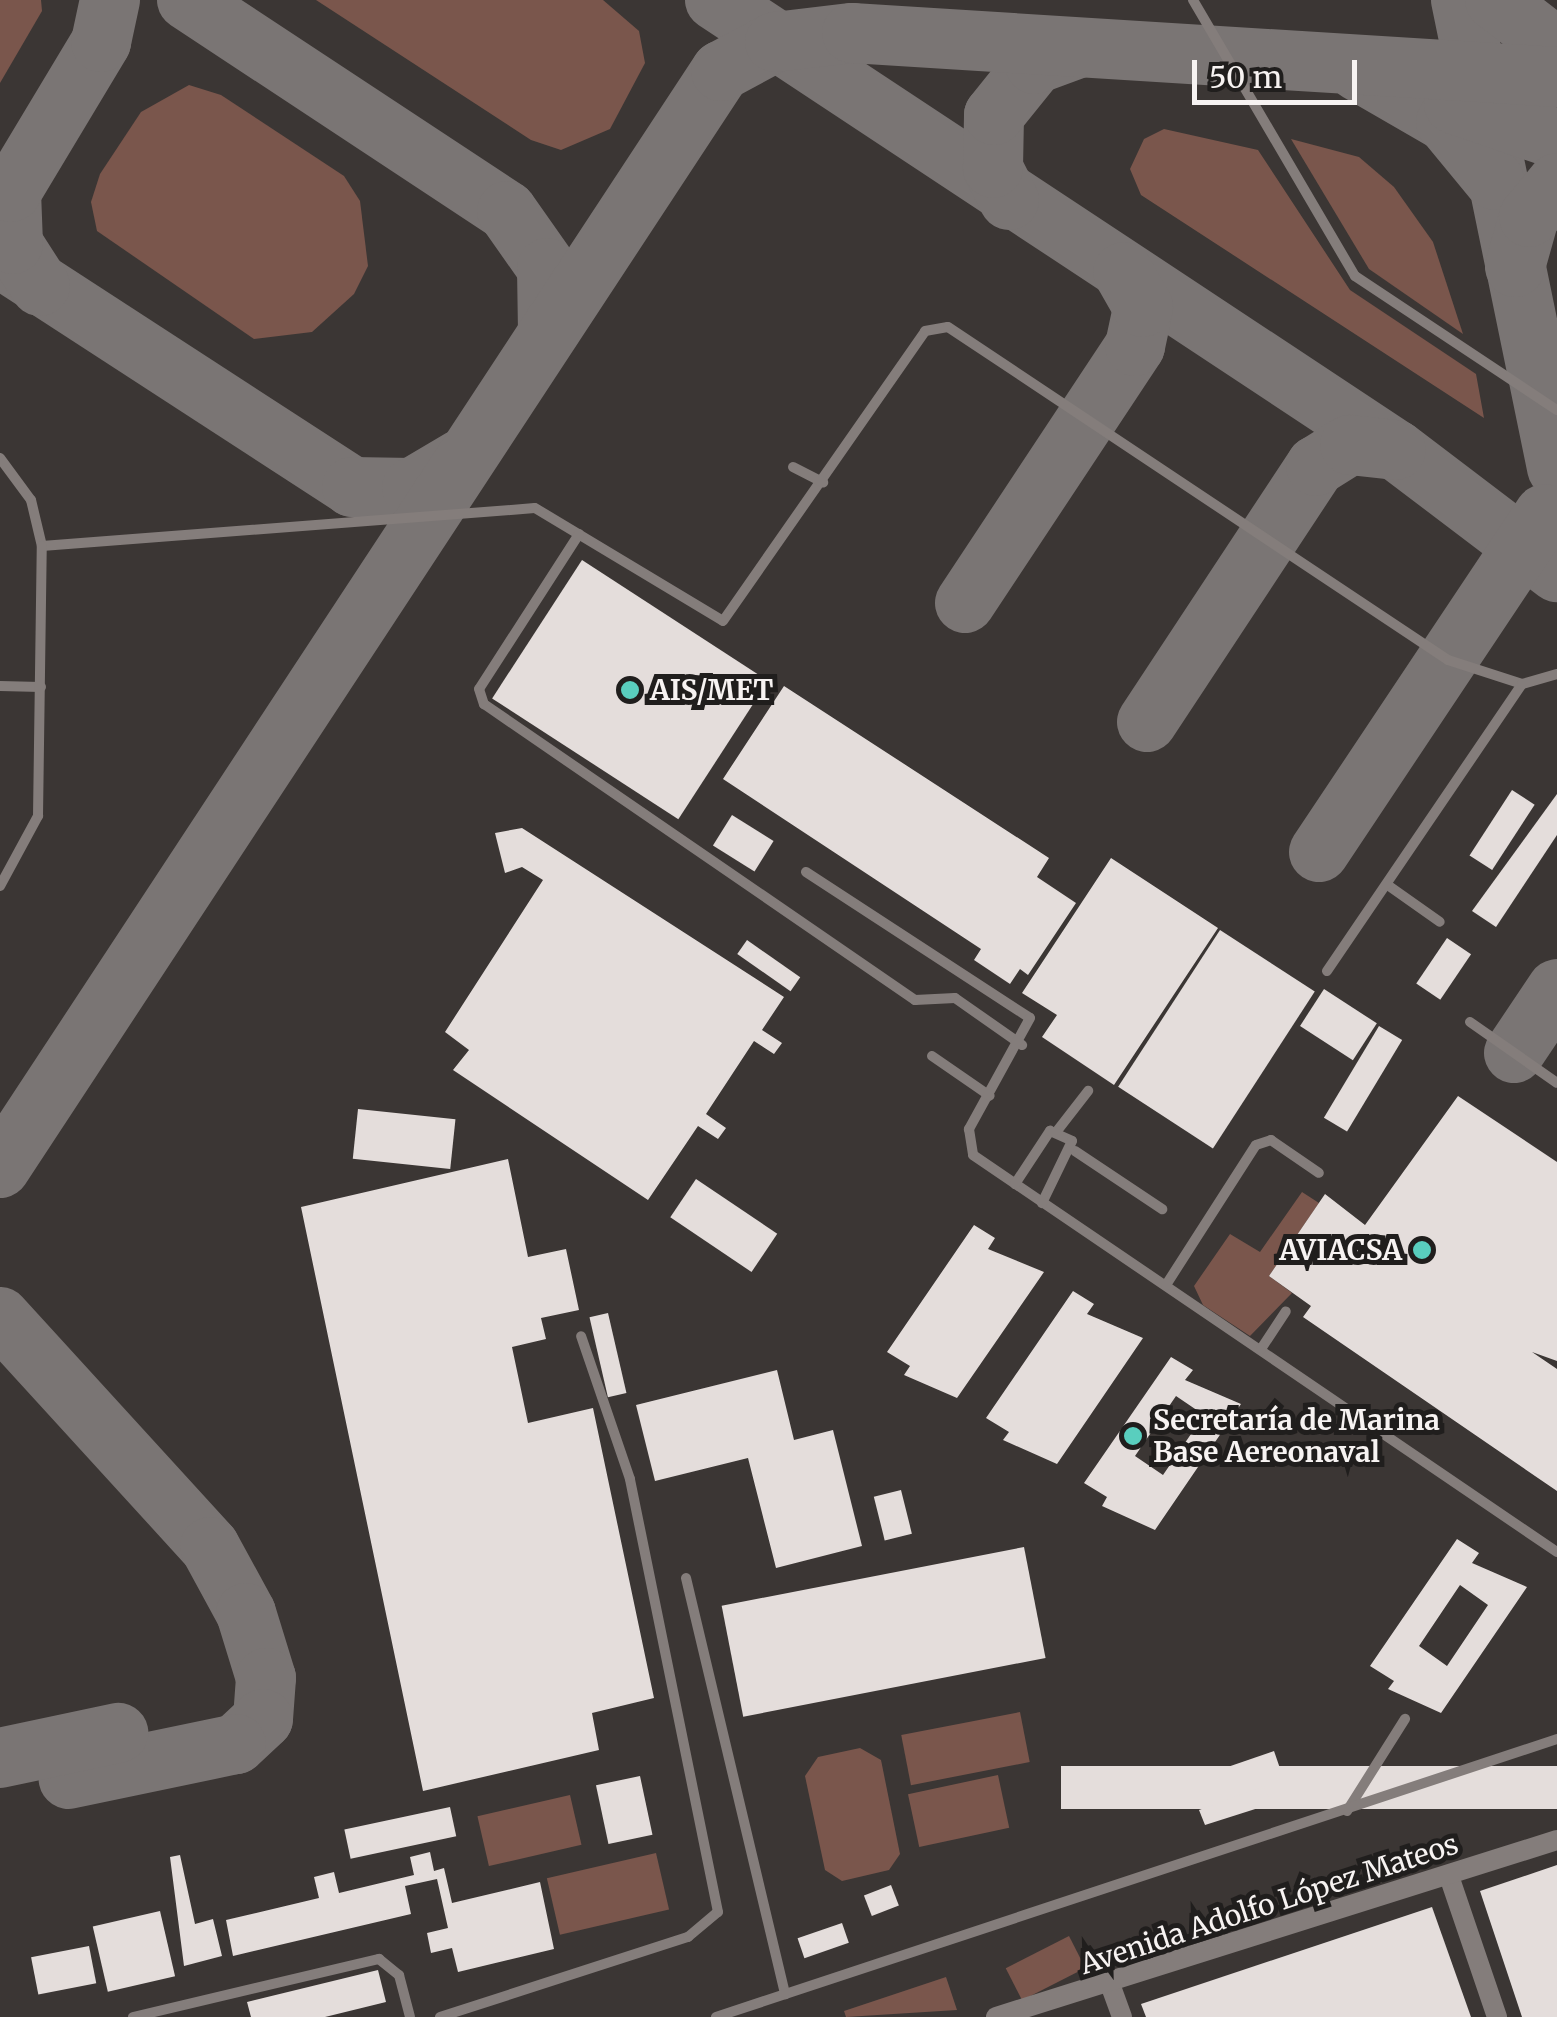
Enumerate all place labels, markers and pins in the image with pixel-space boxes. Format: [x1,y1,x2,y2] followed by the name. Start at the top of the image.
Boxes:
[650,673,773,707] place label: AIS/MET
[619,679,641,701] marker: AIS/MET
[1279,1233,1402,1267] place label: AVIACSA
[1411,1239,1433,1261] marker: AVIACSA
[1153,1403,1440,1469] place label: Secretaría de Marina Base Aereonaval
[1122,1425,1144,1447] marker: Secretaría de Marina Base Aereonaval

